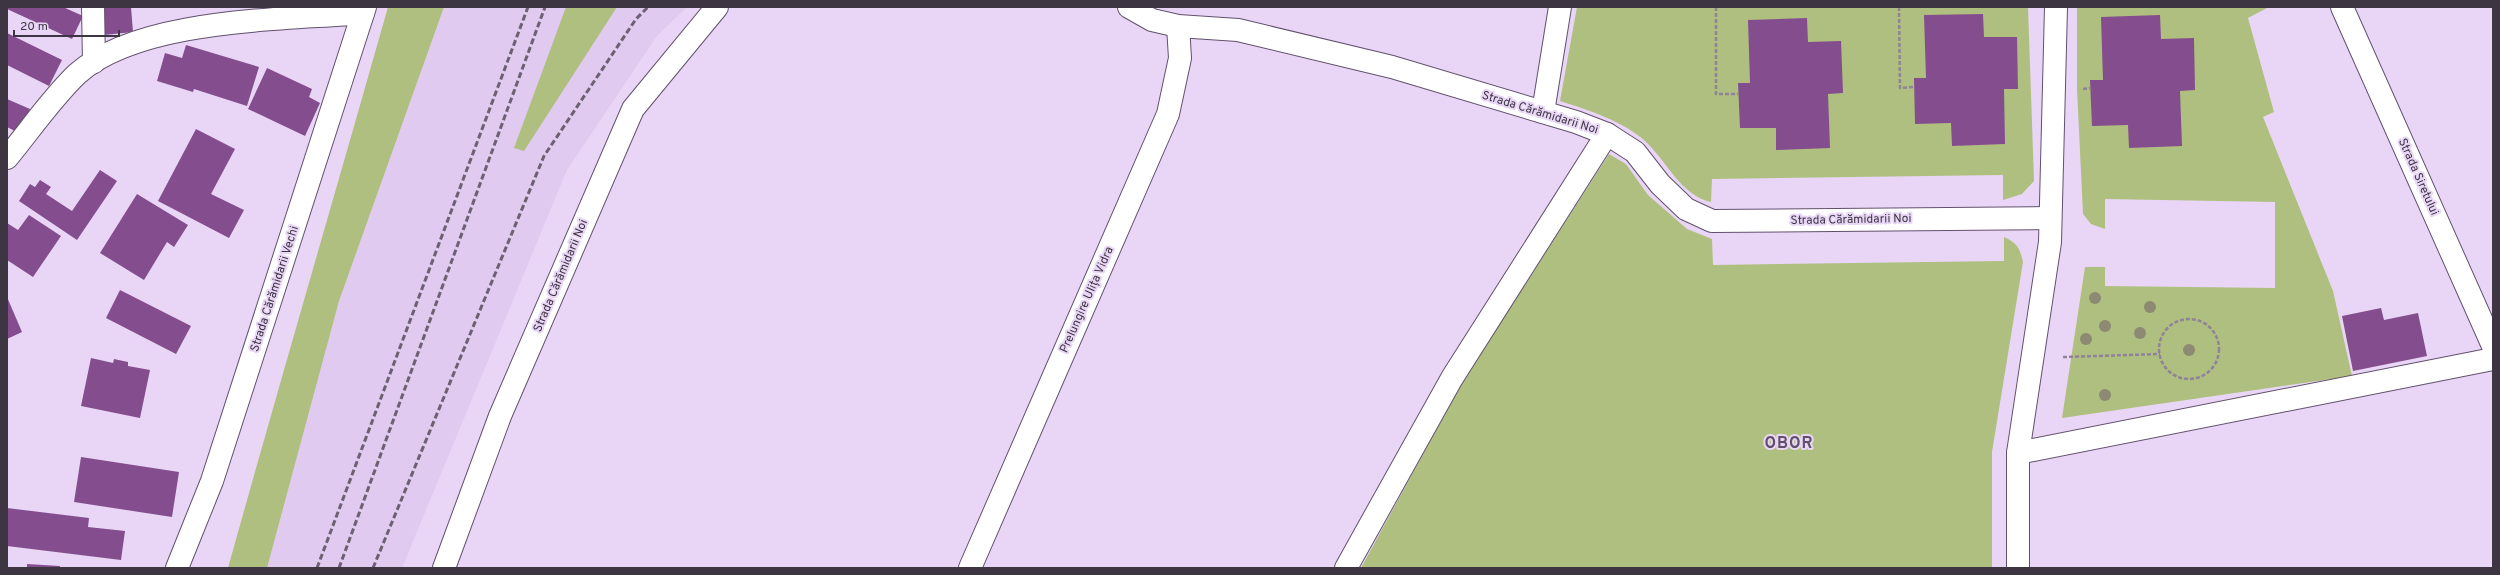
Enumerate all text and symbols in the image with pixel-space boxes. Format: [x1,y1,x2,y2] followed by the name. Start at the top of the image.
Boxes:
[14,12,119,38] scale bar
[20,19,48,35] text: 20 m
[1480,88,1600,138] street label: Strada Cărămidarii Noi
[2394,136,2442,218] street label: Strada Siretului
[1790,211,1912,229] street label: Strada Cărămidarii Noi
[530,217,592,335] street label: Strada Cărămidarii Noi
[247,224,303,354] street label: Strada Cărămidarii Vechi
[1056,244,1118,356] street label: Prelungire Ulița Vidra
[1764,434,1814,454] district label: OBOR

